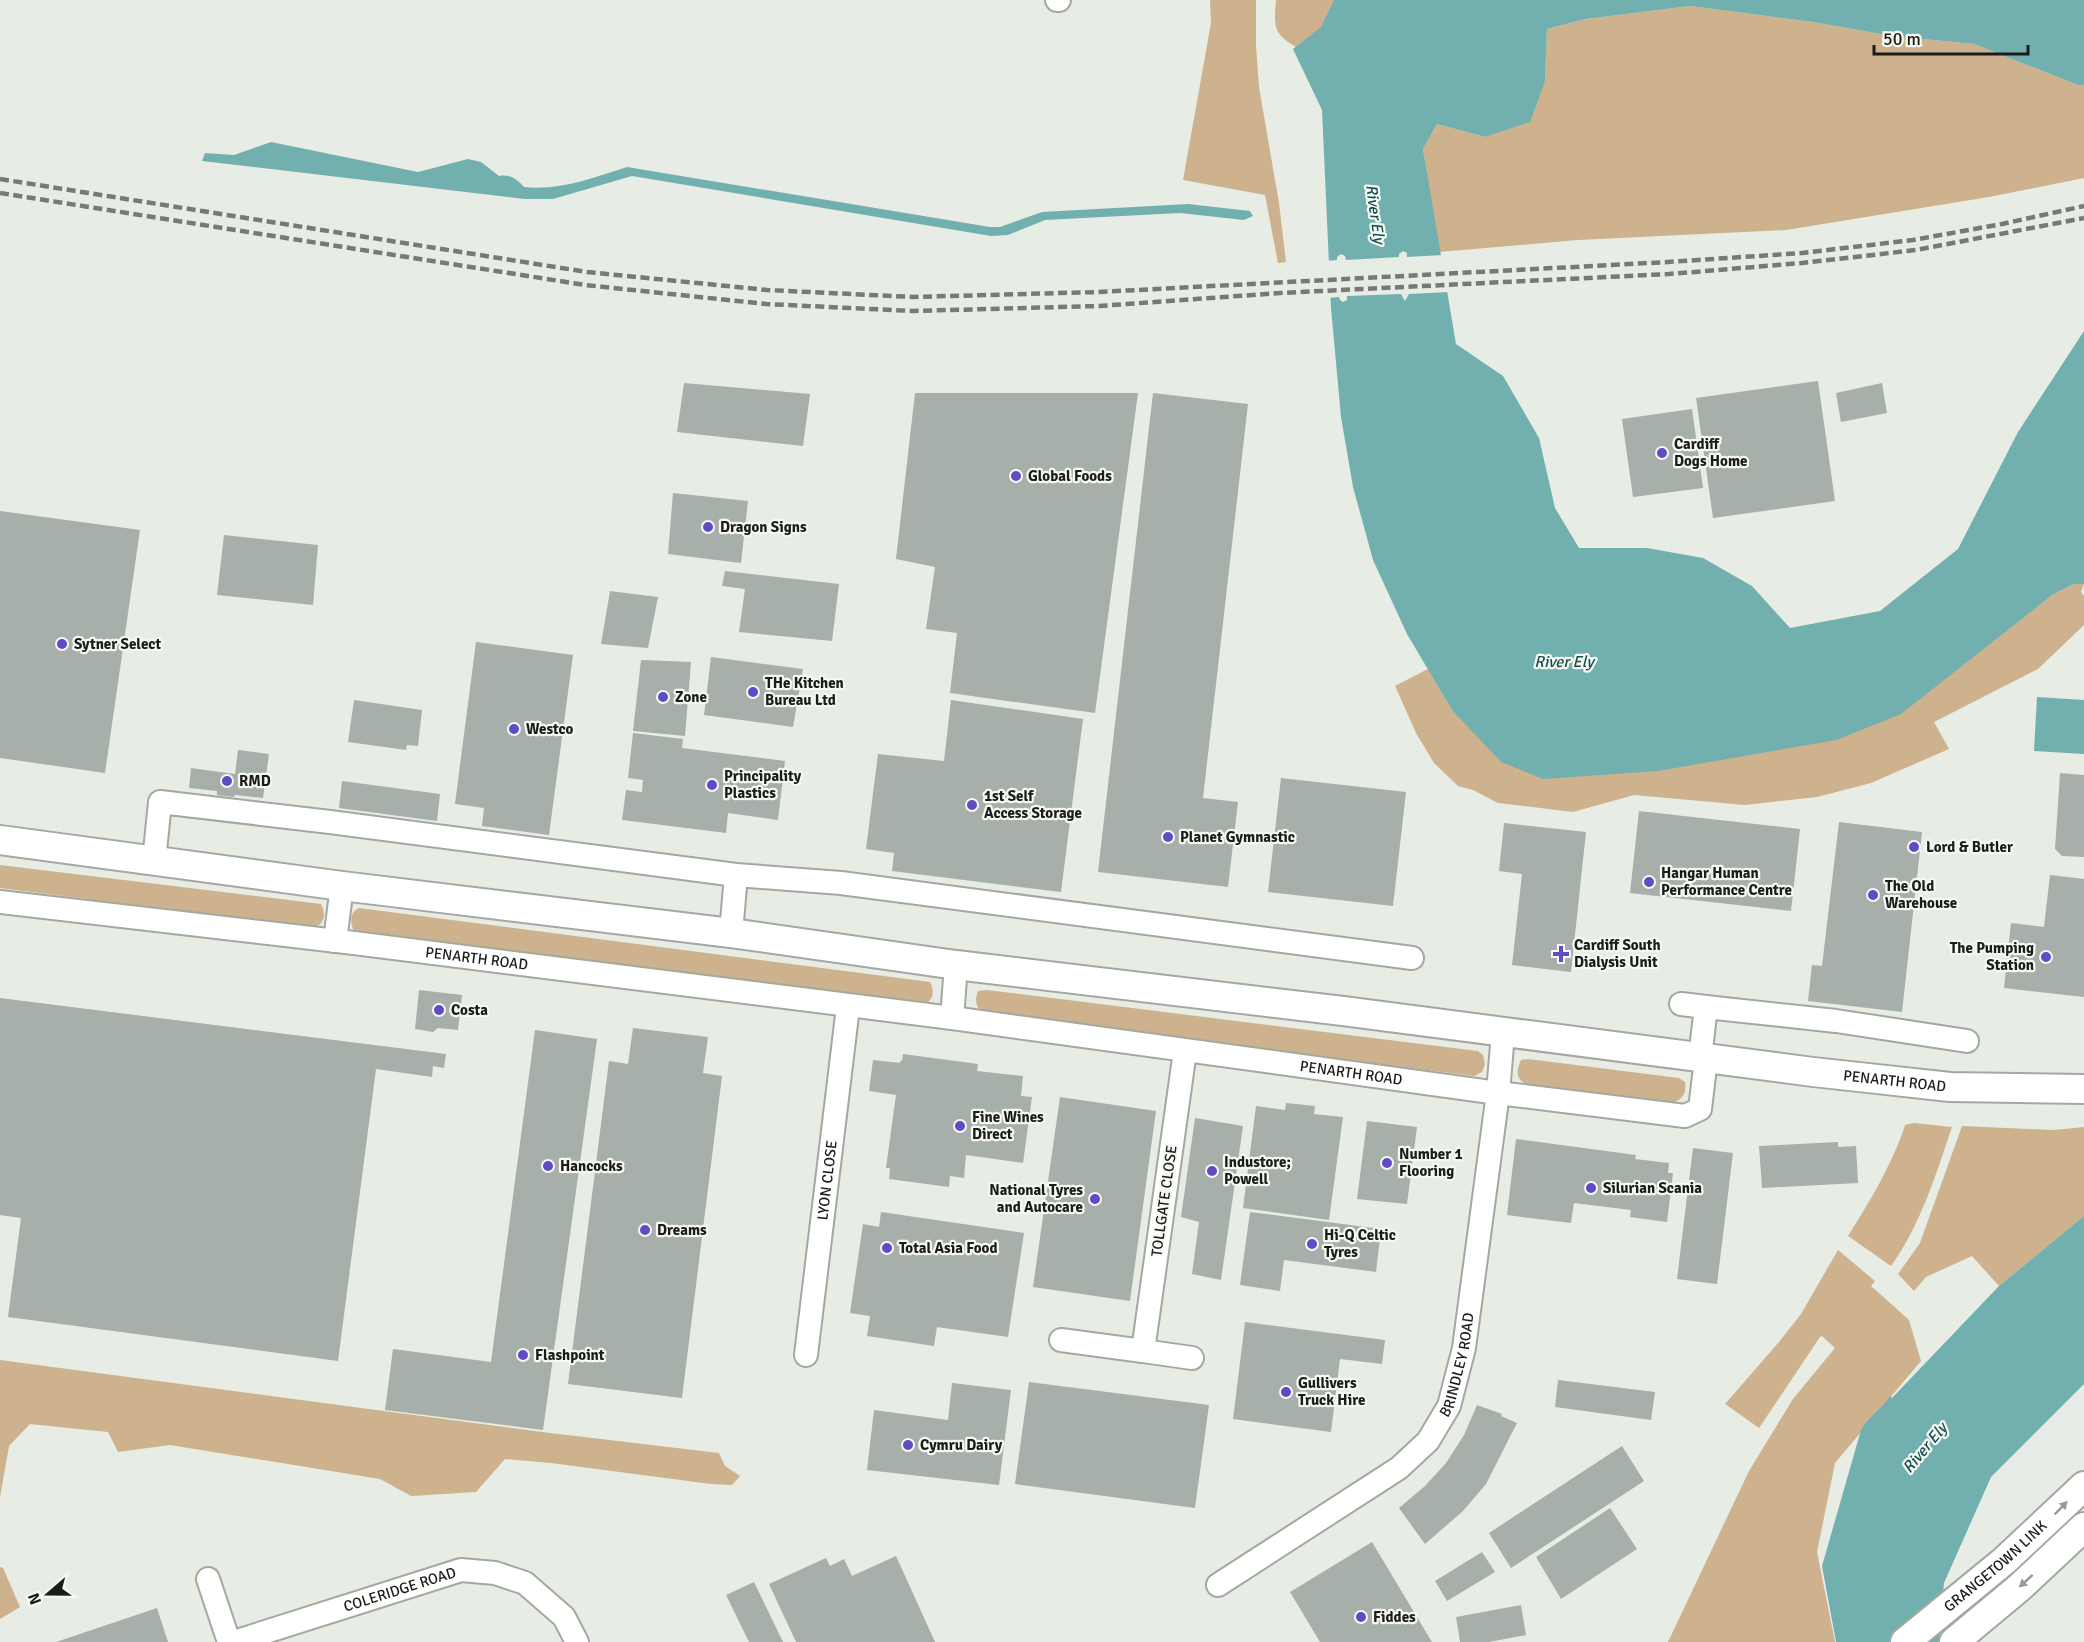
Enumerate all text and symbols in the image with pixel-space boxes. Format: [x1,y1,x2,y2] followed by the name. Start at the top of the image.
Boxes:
[1874,18,2028,56] scale bar
[1883,28,1921,50] text: 50 m
[1361,183,1389,247] water label: River Ely
[1674,435,1748,470] place label: Cardiff Dogs Home
[1655,446,1669,460] marker: Cardiff Dogs Home
[1028,467,1112,485] place label: Global Foods
[1009,469,1023,483] marker: Global Foods
[720,518,807,536] place label: Dragon Signs
[701,520,715,534] marker: Dragon Signs
[74,635,161,653] place label: Sytner Select
[55,637,69,651] marker: Sytner Select
[1534,652,1596,672] water label: River Ely
[765,674,844,709] place label: THe Kitchen Bureau Ltd
[746,685,760,699] marker: THe Kitchen Bureau Ltd
[675,688,707,706] place label: Zone
[656,690,670,704] marker: Zone
[526,720,574,738] place label: Westco
[507,722,521,736] marker: Westco
[724,767,802,802] place label: Principality Plastics
[239,772,271,790] place label: RMD
[220,774,234,788] marker: RMD
[705,778,719,792] marker: Principality Plastics
[984,787,1082,822] place label: 1st Self Access Storage
[965,798,979,812] marker: 1st Self Access Storage
[1180,828,1295,846] place label: Planet Gymnastic
[1161,830,1175,844] marker: Planet Gymnastic
[1926,838,2013,856] place label: Lord & Butler
[1907,840,1921,854] marker: Lord & Butler
[1661,864,1792,899] place label: Hangar Human Performance Centre
[1642,875,1656,889] marker: Hangar Human Performance Centre
[1885,877,1957,912] place label: The Old Warehouse
[1866,888,1880,902] marker: The Old Warehouse
[1574,936,1661,971] place label: Cardiff South Dialysis Unit
[1950,939,2034,974] place label: The Pumping Station
[424,943,529,974] street label: PENARTH ROAD
[1552,945,1570,963] marker: Cardiff South Dialysis Unit
[2039,950,2053,964] marker: The Pumping Station
[451,1001,488,1019] place label: Costa
[432,1003,446,1017] marker: Costa
[1299,1057,1404,1089] street label: PENARTH ROAD
[1842,1066,1947,1096] street label: PENARTH ROAD
[972,1108,1044,1143] place label: Fine Wines Direct
[953,1119,967,1133] marker: Fine Wines Direct
[813,1139,841,1221] street label: LYON CLOSE
[1147,1144,1181,1258] street label: TOLLGATE CLOSE
[1399,1145,1463,1180] place label: Number 1 Flooring
[1224,1153,1291,1188] place label: Industore; Powell
[1380,1156,1394,1170] marker: Number 1 Flooring
[560,1157,623,1175] place label: Hancocks
[541,1159,555,1173] marker: Hancocks
[1205,1164,1219,1178] marker: Industore; Powell
[1603,1179,1702,1197] place label: Silurian Scania
[989,1181,1083,1216] place label: National Tyres and Autocare
[1584,1181,1598,1195] marker: Silurian Scania
[1088,1192,1102,1206] marker: National Tyres and Autocare
[657,1221,707,1239] place label: Dreams
[638,1223,652,1237] marker: Dreams
[1324,1226,1396,1261] place label: Hi-Q Celtic Tyres
[1305,1237,1319,1251] marker: Hi-Q Celtic Tyres
[899,1239,997,1257] place label: Total Asia Food
[880,1241,894,1255] marker: Total Asia Food
[1435,1312,1478,1420] street label: BRINDLEY ROAD
[535,1346,605,1364] place label: Flashpoint
[516,1348,530,1362] marker: Flashpoint
[1298,1374,1365,1409] place label: Gullivers Truck Hire
[1279,1385,1293,1399] marker: Gullivers Truck Hire
[1898,1417,1953,1477] water label: River Ely
[920,1436,1003,1454] place label: Cymru Dairy
[901,1438,915,1452] marker: Cymru Dairy
[2054,1502,2068,1516] one-way arrow
[1940,1517,2051,1616] street label: GRANGETOWN LINK
[341,1563,458,1616] street label: COLERIDGE ROAD
[18,1564,78,1624] north arrow
[2019,1574,2034,1587] one-way arrow
[24,1590,46,1607] text: N
[1373,1608,1416,1626] place label: Fiddes
[1354,1610,1368,1624] marker: Fiddes

